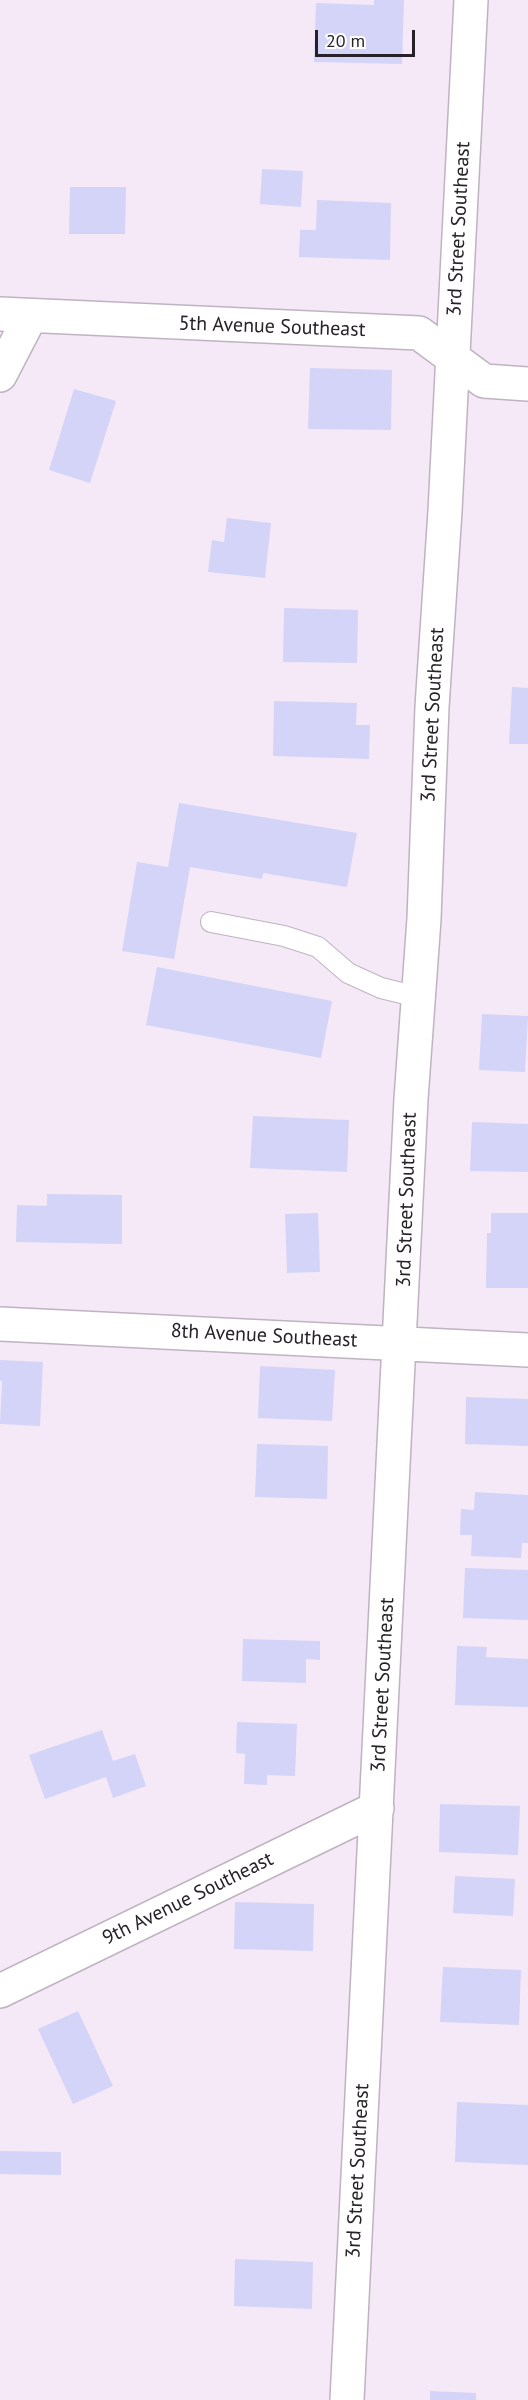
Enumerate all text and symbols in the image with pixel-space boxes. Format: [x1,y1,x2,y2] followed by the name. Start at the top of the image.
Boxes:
[318,18,418,56] scale bar
[326,29,365,52] text: 20 m
[442,141,476,317] street label: 3rd Street Southeast
[178,312,366,342] street label: 5th Avenue Southeast
[416,627,450,803] street label: 3rd Street Southeast
[392,1112,422,1288] street label: 3rd Street Southeast
[170,1319,358,1353] street label: 8th Avenue Southeast
[366,1597,400,1773] street label: 3rd Street Southeast
[99,1847,277,1951] street label: 9th Avenue Southeast
[341,2083,375,2259] street label: 3rd Street Southeast

